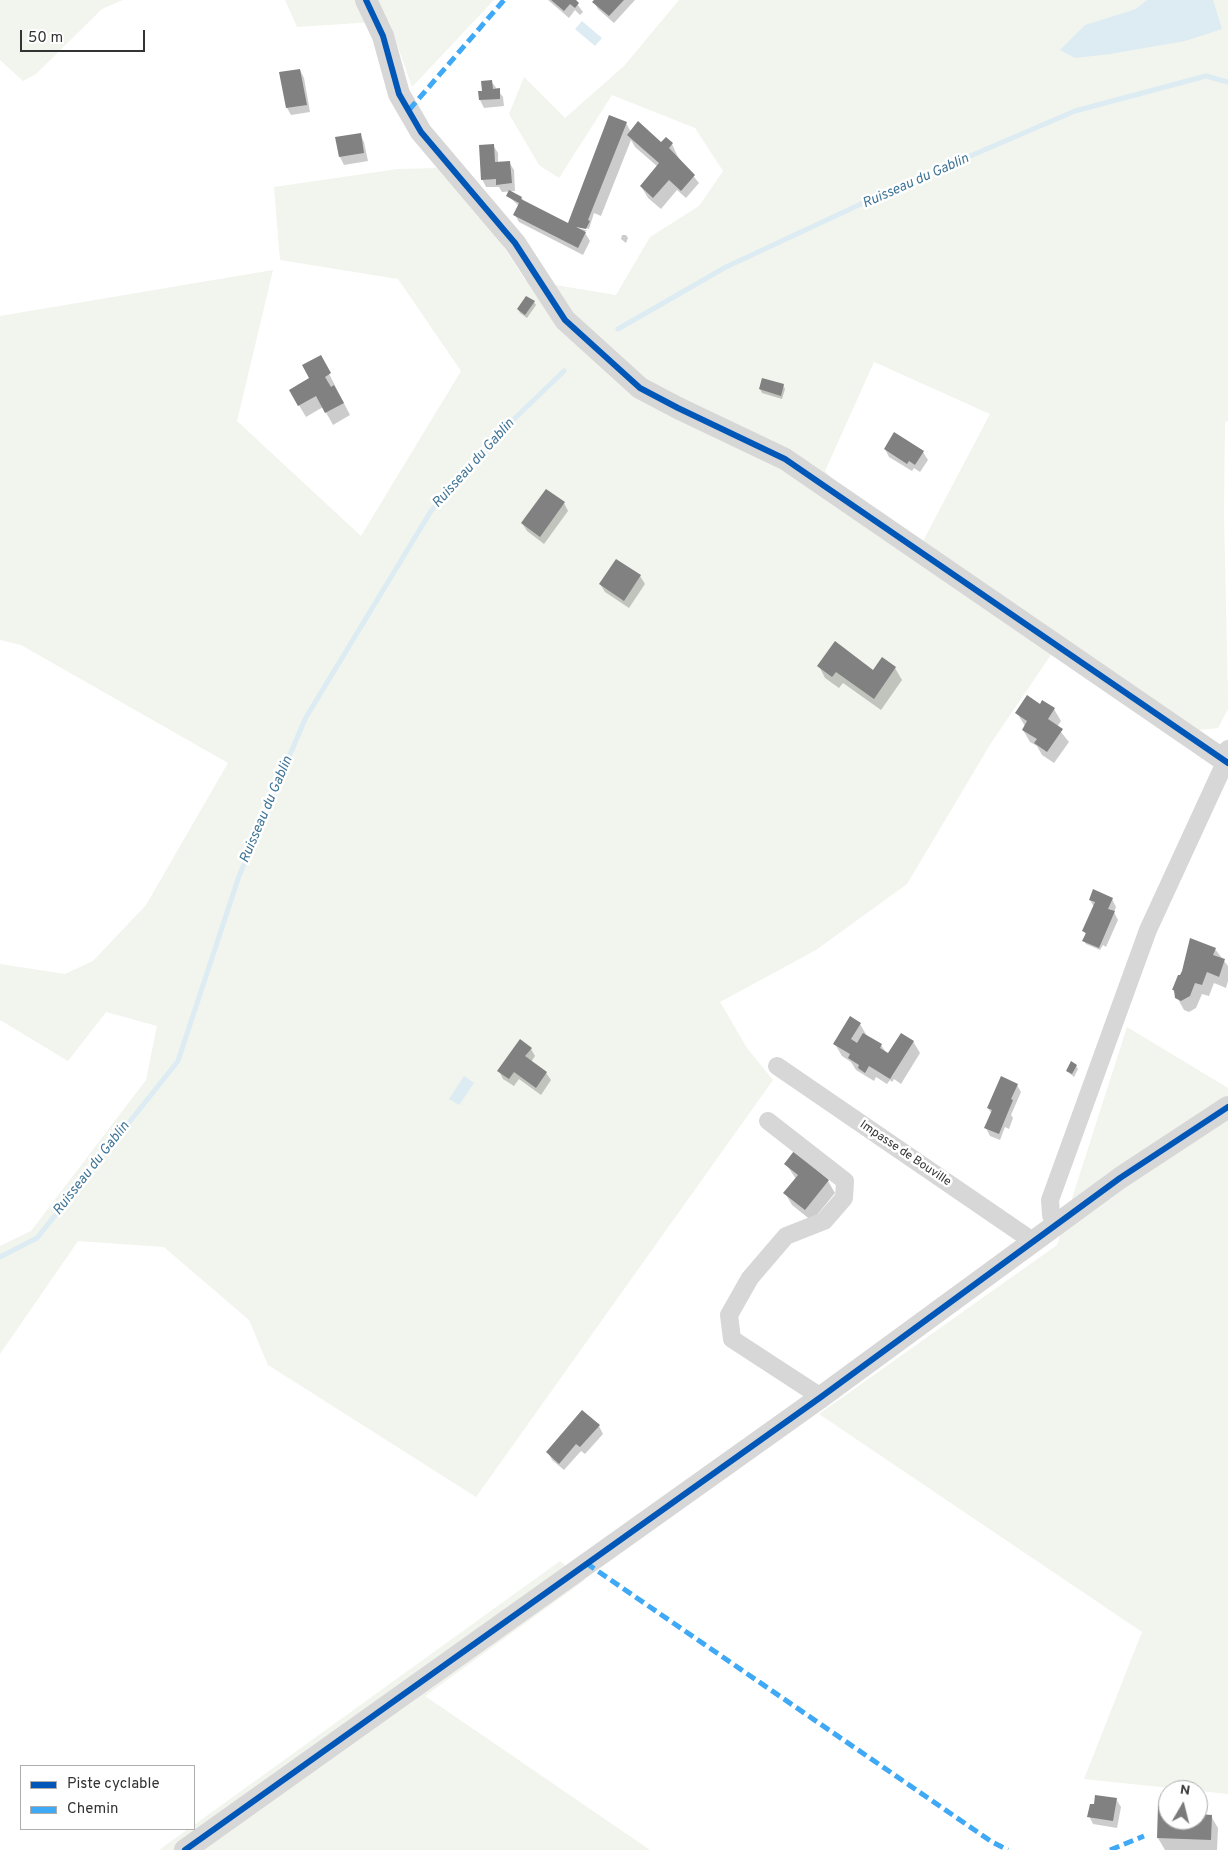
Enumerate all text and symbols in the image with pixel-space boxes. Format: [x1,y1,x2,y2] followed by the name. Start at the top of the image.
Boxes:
[22,20,148,52] scale bar
[28,29,63,48] text: 50 m
[860,151,972,213] water label: Ruisseau du Gablin
[429,416,519,512] water label: Ruisseau du Gablin
[237,754,297,866] water label: Ruisseau du Gablin
[857,1118,953,1190] street label: Impasse de Bouville
[50,1119,134,1219] water label: Ruisseau du Gablin
[20,1765,195,1830] legend
[67,1775,160,1794] text: Piste cyclable
[1158,1780,1208,1830] north arrow
[1179,1782,1191,1800] text: N
[67,1800,119,1819] text: Chemin

